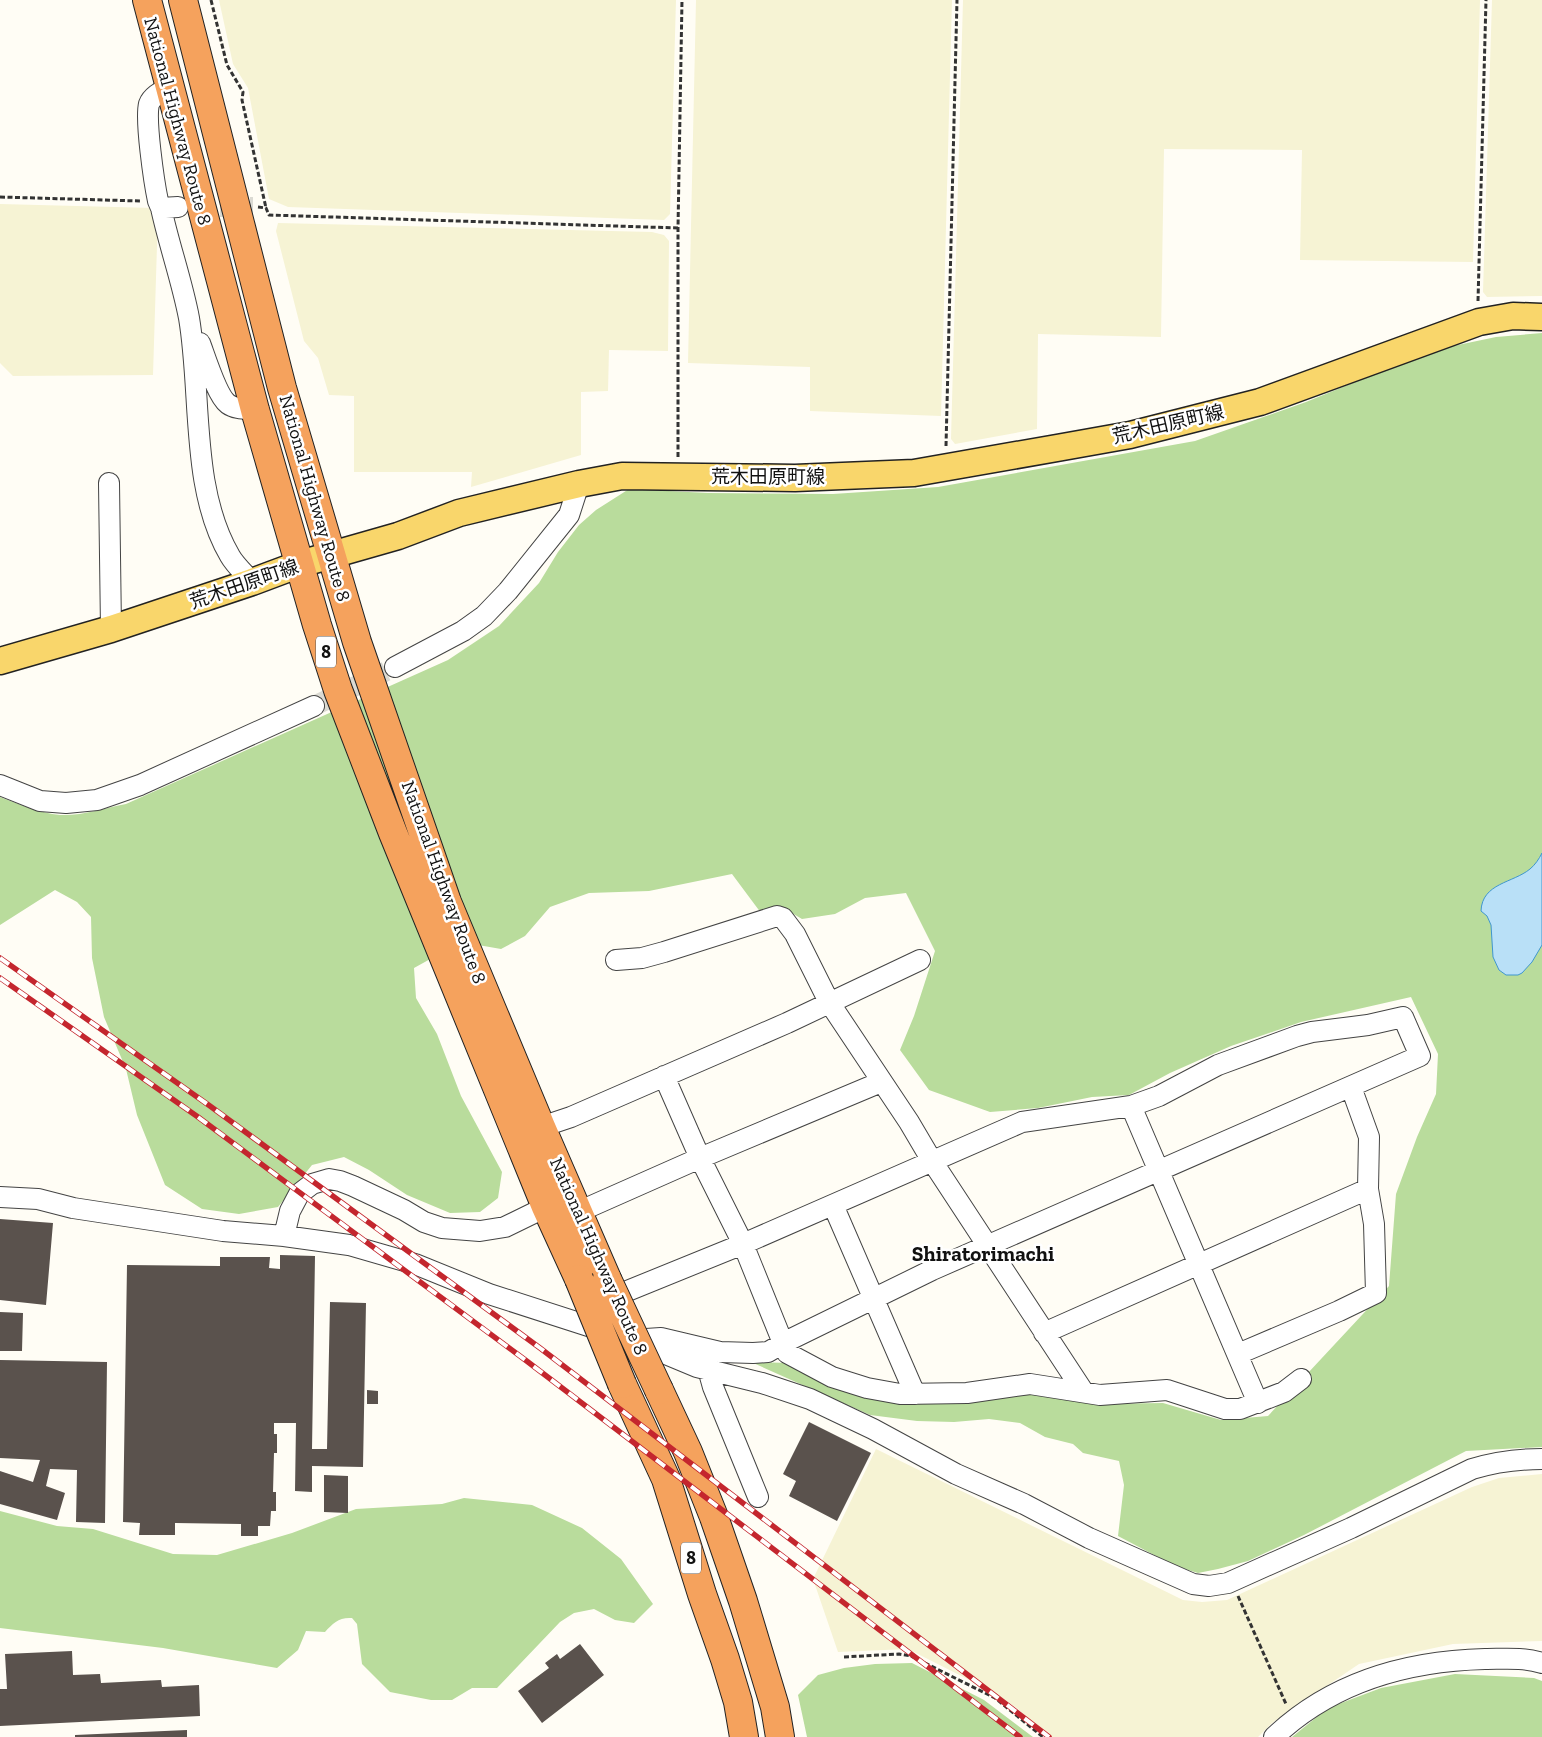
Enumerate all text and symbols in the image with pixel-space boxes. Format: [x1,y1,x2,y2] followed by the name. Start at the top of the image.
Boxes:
[139,15,217,227] street label: National Highway Route 8
[274,392,356,604] street label: National Highway Route 8
[1110,400,1226,448] street label: 荒木田原町線
[711,465,825,488] street label: 荒木田原町線
[186,555,302,613] street label: 荒木田原町線
[316,636,336,668] road number: 8
[397,778,491,986] street label: National Highway Route 8
[545,1154,653,1358] street label: National Highway Route 8
[912,1241,1054,1266] district label: Shiratorimachi
[681,1542,701,1574] road number: 8

